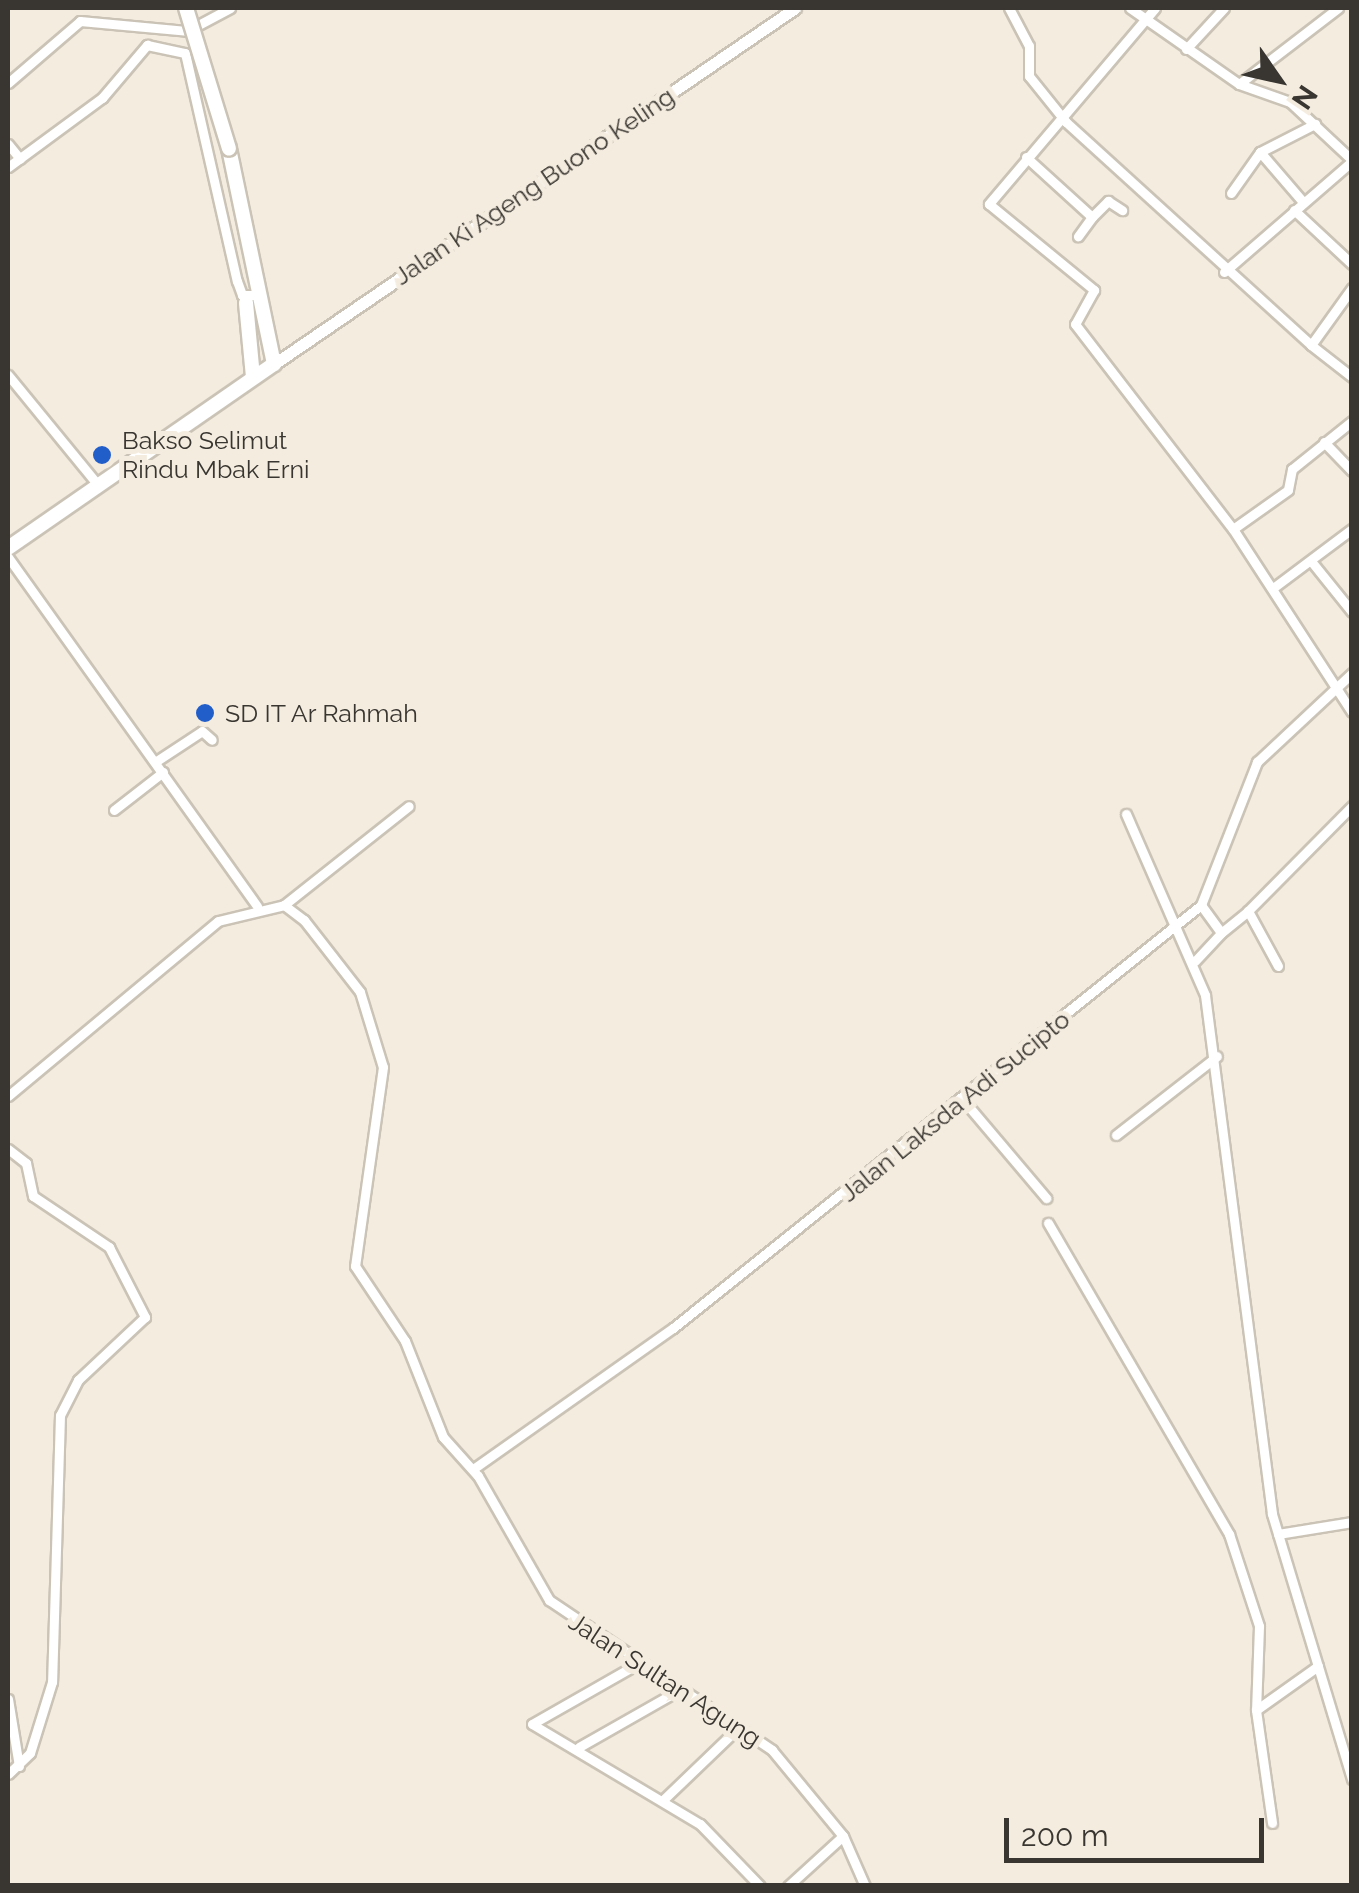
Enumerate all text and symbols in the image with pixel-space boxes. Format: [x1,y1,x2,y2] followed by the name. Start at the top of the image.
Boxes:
[1229,30,1329,130] north arrow
[1285,79,1324,115] text: N
[388,81,680,291] street label: Jalan Ki Ageng Buono Keling
[122,426,309,485] place label: Bakso Selimut Rindu Mbak Erni
[91,444,113,466] marker: Bakso Selimut Rindu Mbak Erni
[225,698,420,728] place label: SD IT Ar Rahmah
[194,702,216,724] marker: SD IT Ar Rahmah
[834,1004,1076,1208] street label: Jalan Laksda Adi Sucipto
[563,1607,767,1753] street label: Jalan Sultan Agung
[1009,1798,1269,1860] scale bar
[1021,1818,1109,1853] text: 200 m

